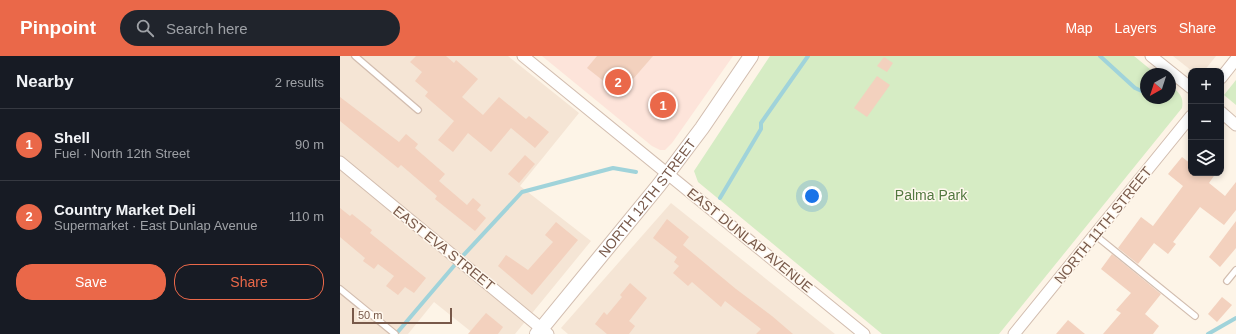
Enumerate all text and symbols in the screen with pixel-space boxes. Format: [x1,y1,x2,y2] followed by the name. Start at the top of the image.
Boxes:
[120,10,400,46] search box
[20,17,96,38] text: Pinpoint
[134,17,156,39] icon: search
[166,20,248,37] text: Search here
[1065,20,1093,36] text: Map
[1115,20,1157,36] text: Layers
[1179,20,1216,36] text: Share
[605,67,631,97] pin: 2
[1140,68,1176,104] north arrow
[1188,68,1224,176] map controls
[1188,68,1224,104] button: +
[16,72,74,91] text: Nearby
[275,75,324,90] text: 2 results
[650,90,676,120] pin: 1
[1188,104,1224,140] button: −
[54,129,90,146] text: Shell
[595,135,699,260] street label: NORTH 12TH STREET
[25,137,33,152] text: 1
[295,137,324,152] text: 90 m
[1188,140,1224,176] button: layers
[54,146,190,161] text: Fuel · North 12th Street
[1051,163,1155,287] street label: NORTH 11TH STREET
[684,185,816,295] street label: EAST DUNLAP AVENUE
[802,186,822,206] your location
[895,187,968,203] park label: Palma Park
[54,201,196,218] text: Country Market Deli
[390,202,498,294] street label: EAST EVA STREET
[25,209,33,224] text: 2
[289,209,324,224] text: 110 m
[54,218,258,233] text: Supermarket · East Dunlap Avenue
[16,264,166,300] button: Save
[174,264,324,300] button: Share
[352,306,452,325] scale bar
[358,309,382,321] text: 50 m

